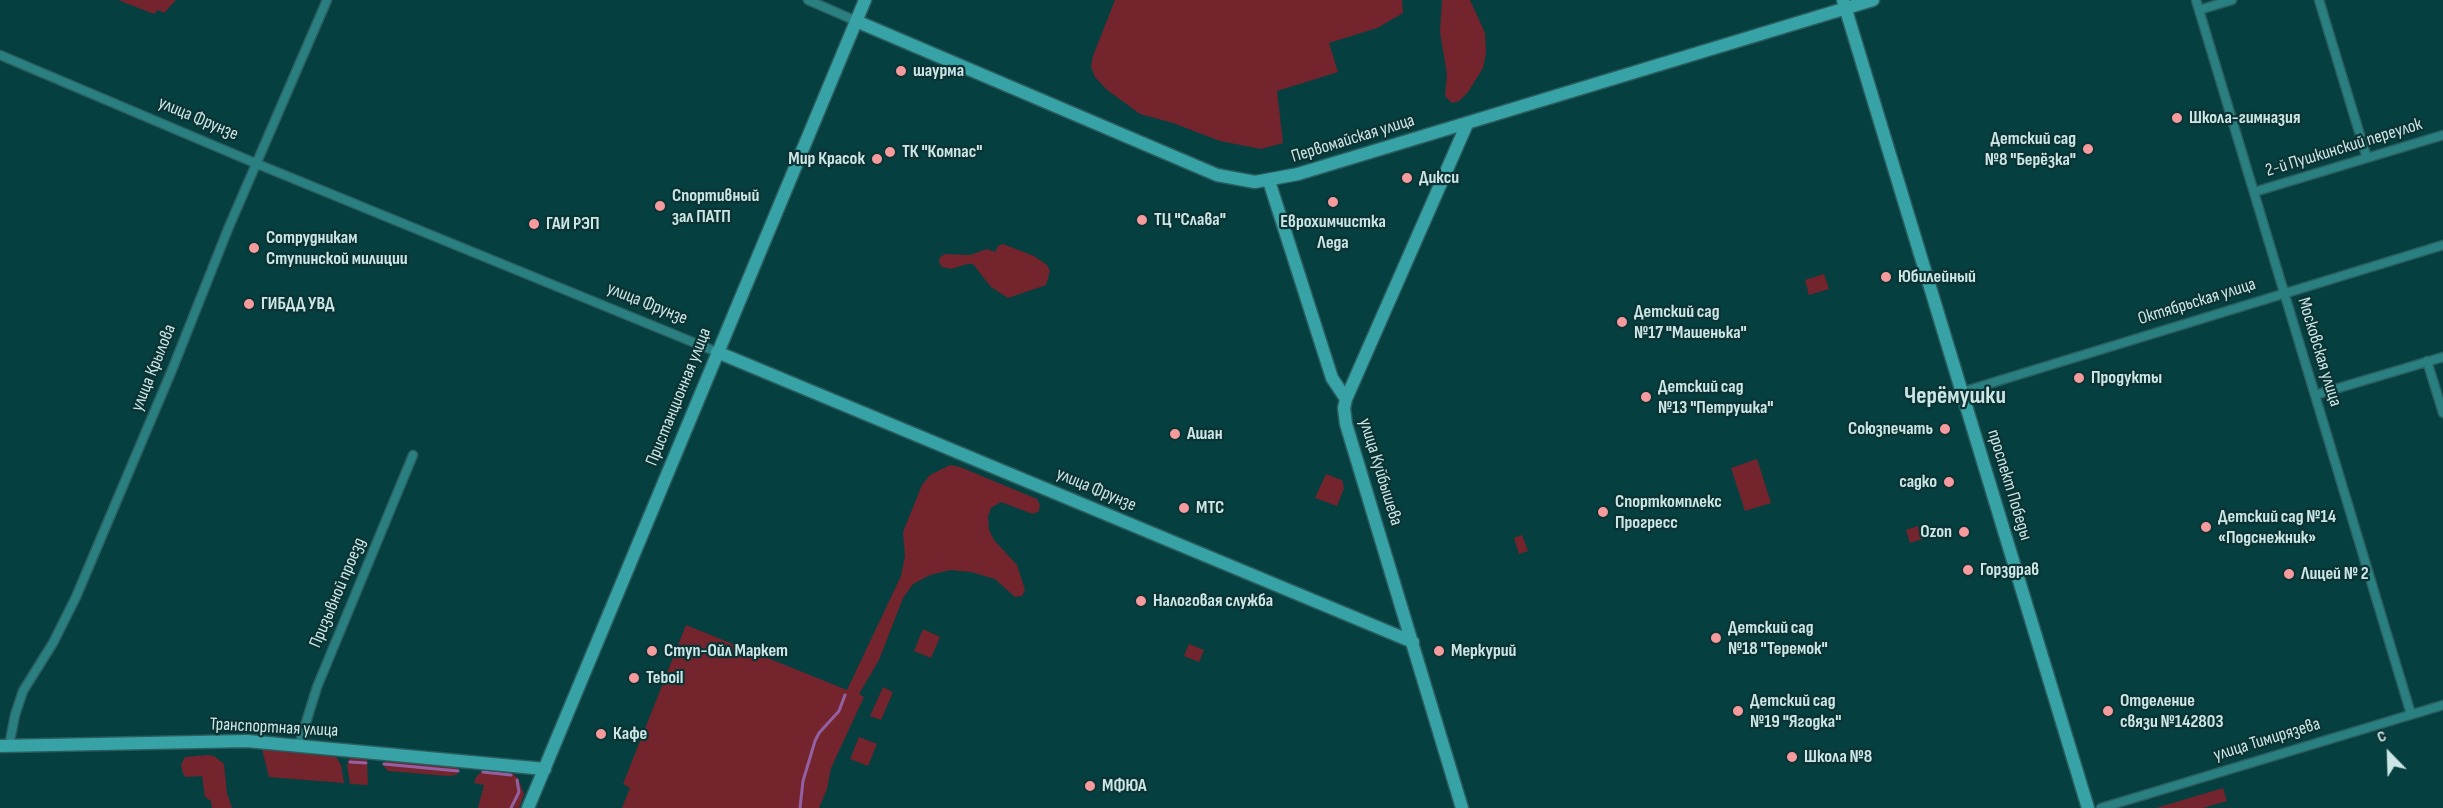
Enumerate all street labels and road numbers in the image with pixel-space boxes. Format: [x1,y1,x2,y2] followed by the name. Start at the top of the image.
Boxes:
[155,92,241,146] street label: улица Фрунзе
[1289,110,1417,168] street label: Первомайская улица
[2263,114,2425,182] street label: 2-й Пушкинский переулок
[2136,274,2258,330] street label: Октябрьская улица
[604,278,690,330] street label: улица Фрунзе
[2292,295,2346,409] street label: Московская улица
[127,321,181,415] street label: улица Крылова
[641,325,717,469] street label: Пристанционная улица
[1353,416,1407,528] street label: улица Куйбышева
[1982,427,2036,543] street label: проспект Победы
[1053,463,1139,517] street label: улица Фрунзе
[305,535,371,651] street label: Призывной проезд
[209,714,339,742] street label: Транспортная улица
[2211,714,2323,766] street label: улица Тимирязева

